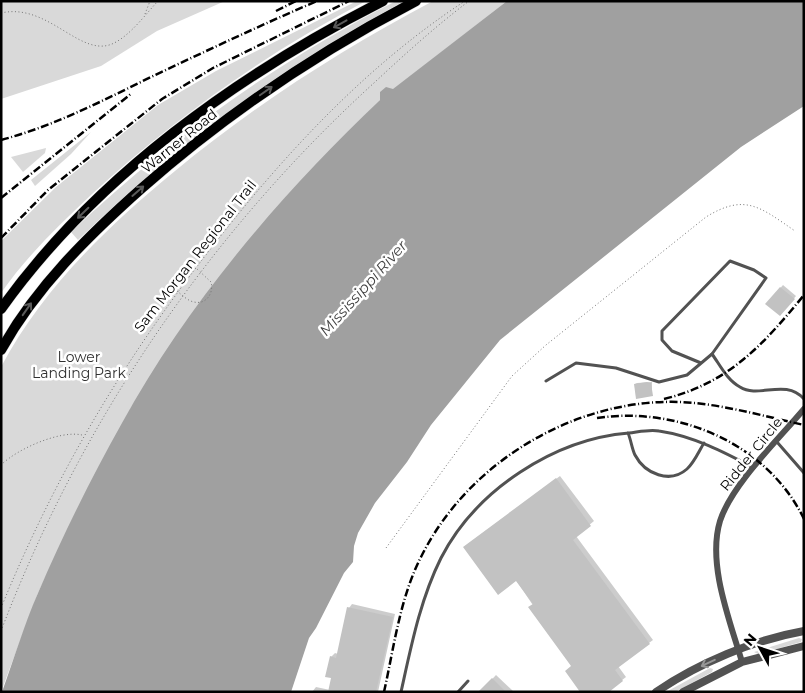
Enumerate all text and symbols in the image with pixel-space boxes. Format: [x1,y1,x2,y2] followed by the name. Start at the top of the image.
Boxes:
[333,19,348,29] one-way arrow
[259,86,273,96] one-way arrow
[137,105,221,177] street label: Warner Road
[130,176,260,336] street label: Sam Morgan Regional Trail
[132,185,145,197] one-way arrow
[77,207,90,219] one-way arrow
[315,236,411,340] water label: Mississippi River
[22,302,32,316] one-way arrow
[32,348,127,382] park label: Lower Landing Park
[716,413,786,495] street label: Ridder Circle
[735,623,785,673] north arrow
[740,630,761,650] text: N
[701,659,716,669] one-way arrow

